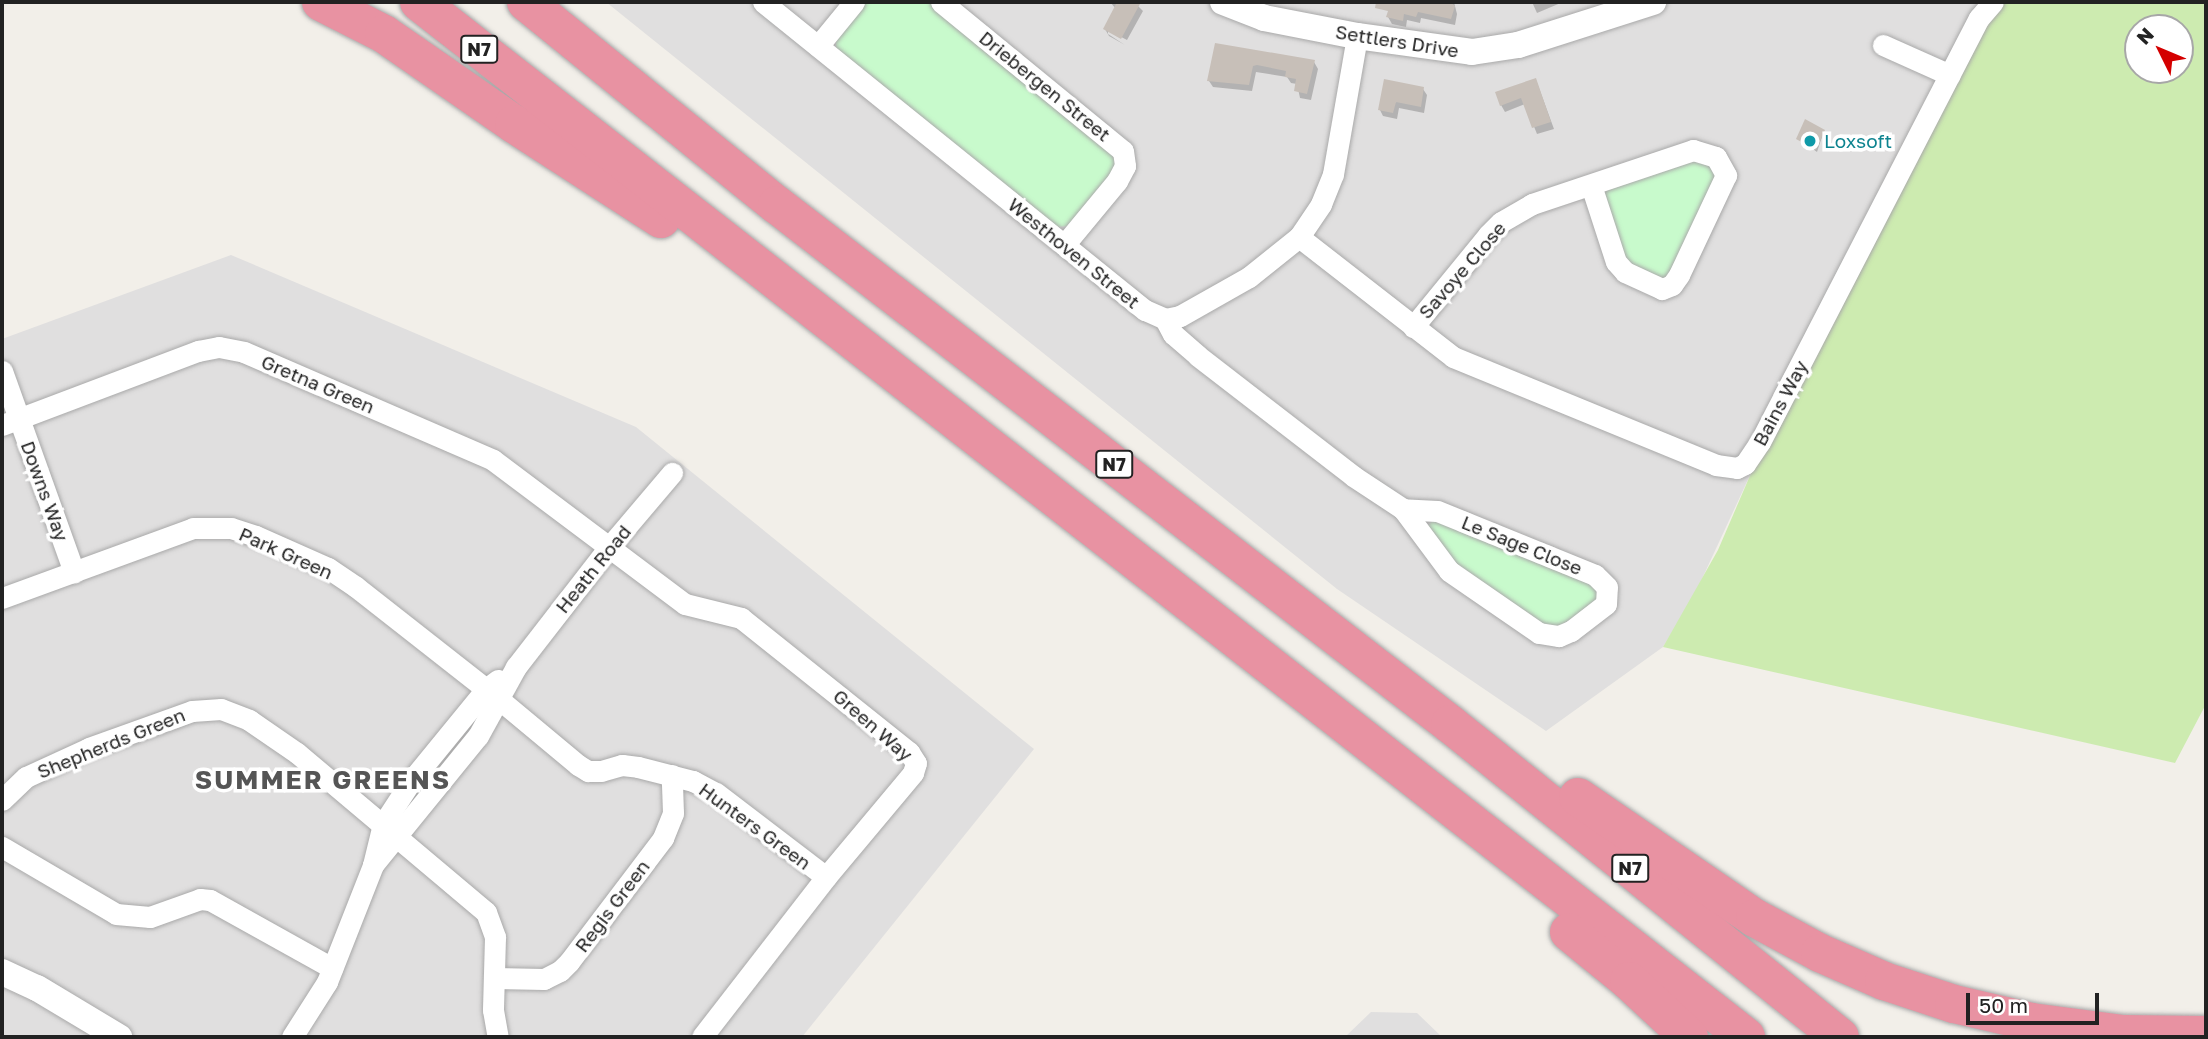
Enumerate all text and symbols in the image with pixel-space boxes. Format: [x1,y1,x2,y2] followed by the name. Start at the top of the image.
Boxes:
[2124,14,2194,84] north arrow
[1334,20,1460,62] street label: Settlers Drive
[2131,23,2158,49] text: N
[975,26,1115,146] street label: Driebergen Street
[460,34,498,64] road number: N7
[1824,130,1892,152] place label: Loxsoft
[1802,133,1818,149] marker: Loxsoft
[1004,193,1144,313] street label: Westhoven Street
[1414,217,1510,323] street label: Savoye Close
[258,350,378,418] street label: Gretna Green
[1748,356,1812,450] street label: Bains Way
[16,438,74,544] street label: Downs Way
[1095,450,1133,478] road number: N7
[1458,510,1586,580] street label: Le Sage Close
[551,520,635,618] street label: Heath Road
[236,522,336,584] street label: Park Green
[829,684,917,766] street label: Green Way
[34,703,188,783] street label: Shepherds Green
[196,764,450,796] district label: SUMMER GREENS
[695,778,815,874] street label: Hunters Green
[1611,854,1649,882] road number: N7
[570,855,654,957] street label: Regis Green
[1970,979,2103,1023] scale bar
[1979,992,2028,1018] text: 50 m

